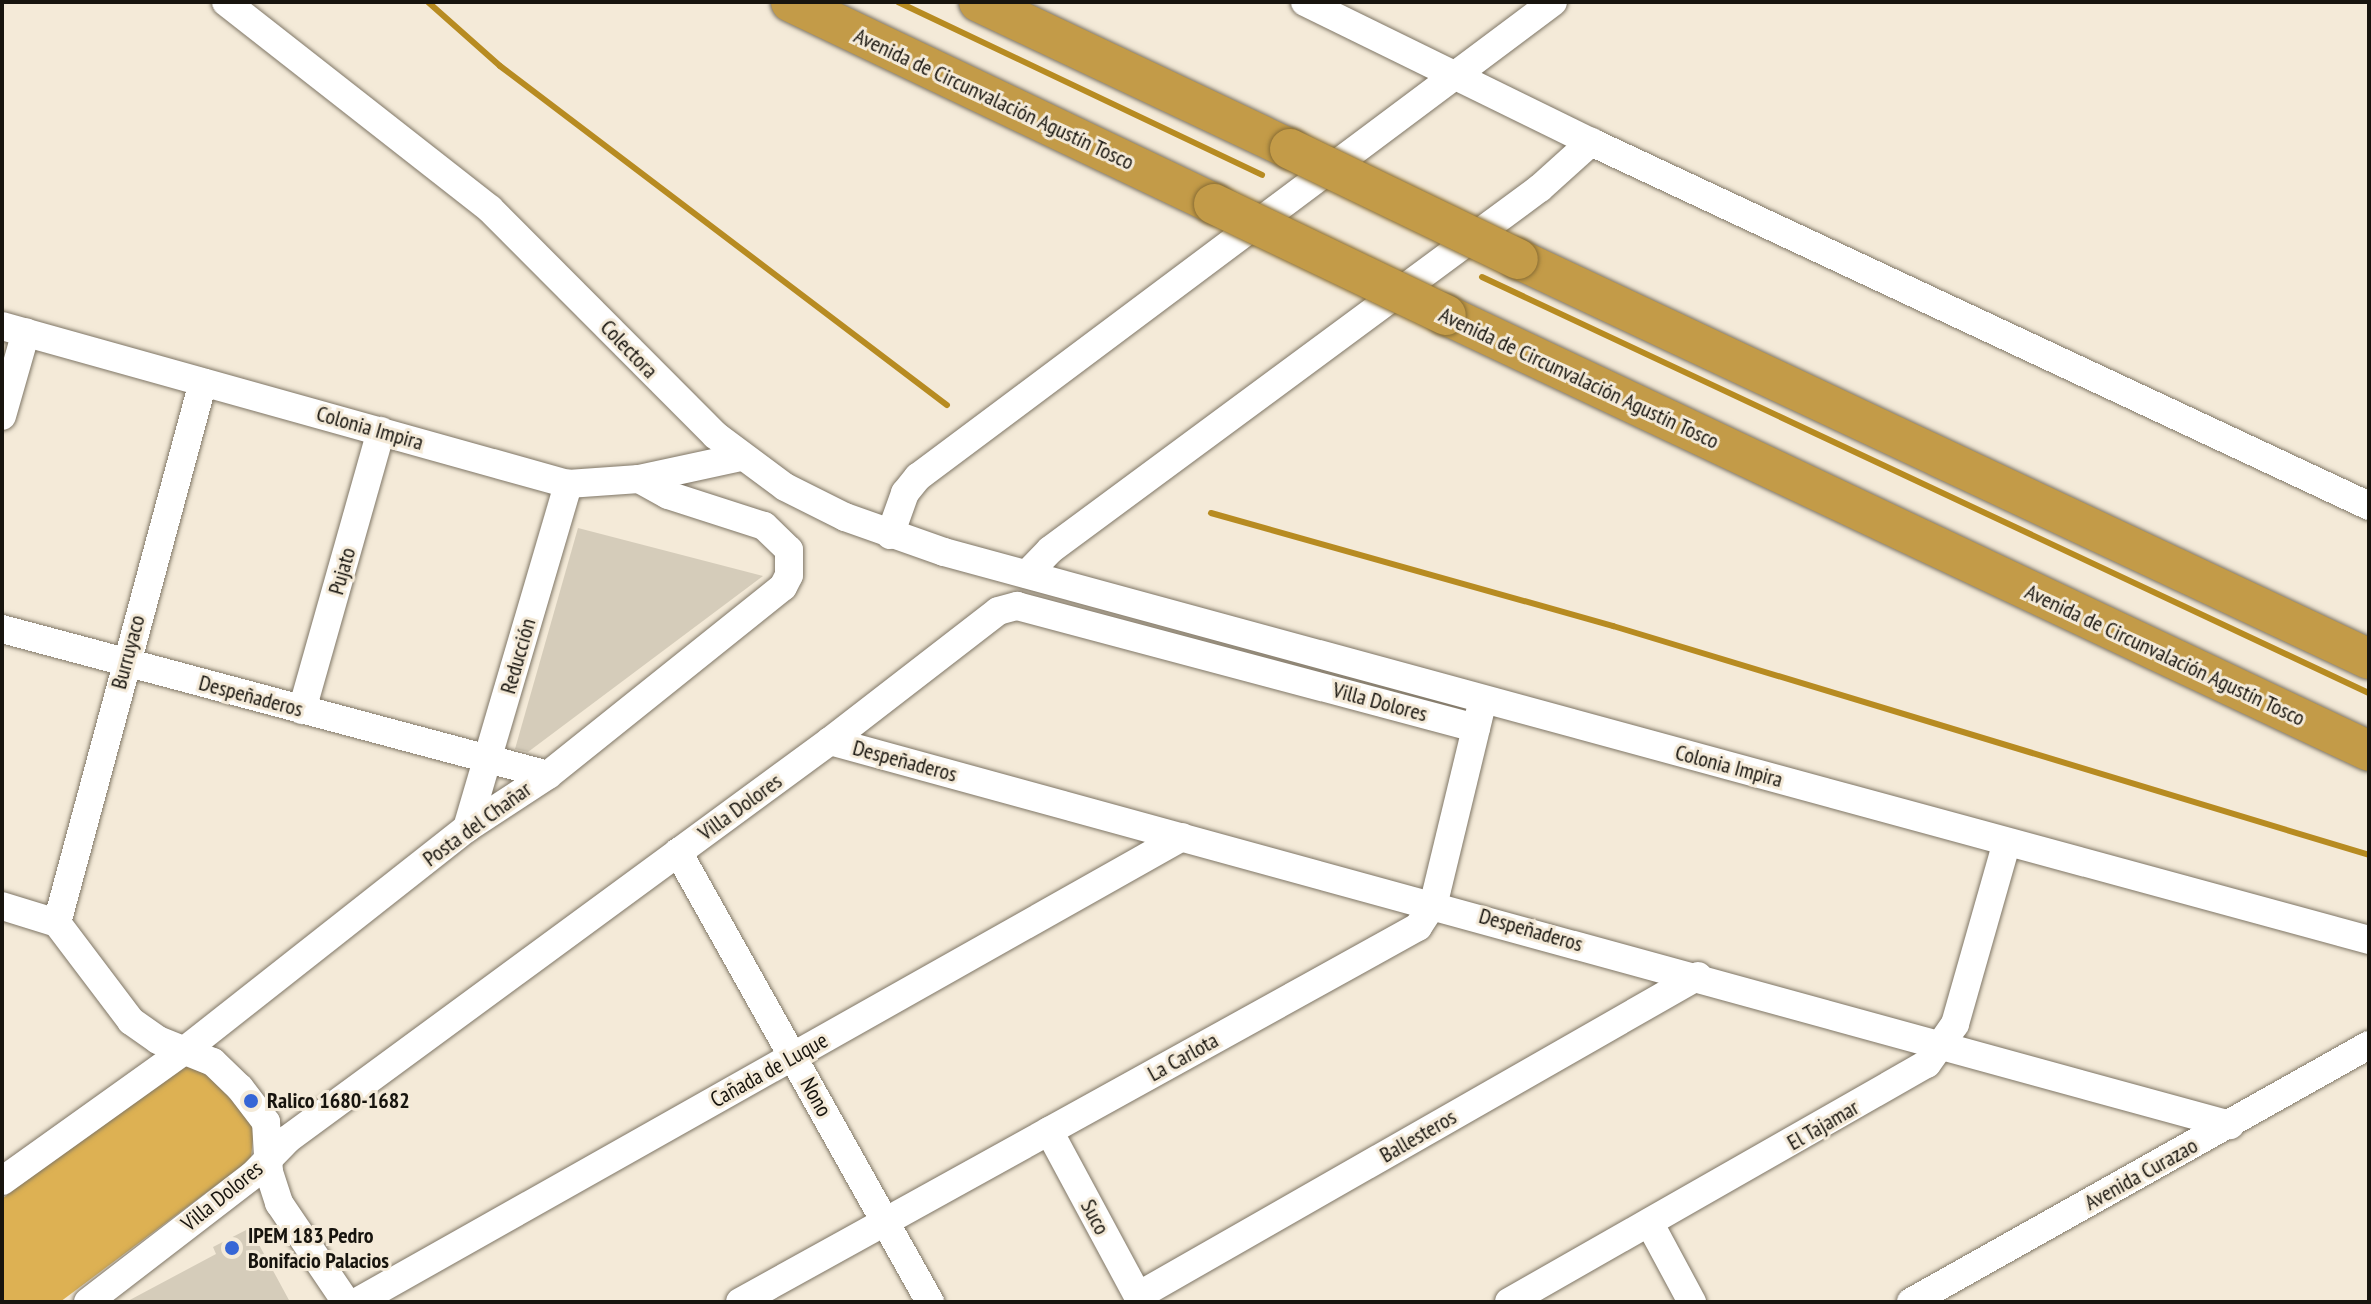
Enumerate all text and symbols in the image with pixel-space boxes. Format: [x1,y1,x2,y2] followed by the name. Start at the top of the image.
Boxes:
[849,22,1139,176] street label: Avenida de Circunvalación Agustín Tosco
[1434,301,1724,455] street label: Avenida de Circunvalación Agustín Tosco
[595,314,663,384] street label: Colectora
[313,400,427,456] street label: Colonia Impira
[323,544,361,598] street label: Pujato
[2020,578,2310,732] street label: Avenida de Circunvalación Agustín Tosco
[105,612,151,692] street label: Burruyaco
[495,615,541,697] street label: Reducción
[196,669,306,723] street label: Despeñaderos
[1330,677,1430,727] street label: Villa Dolores
[850,734,960,788] street label: Despeñaderos
[1672,739,1786,793] street label: Colonia Impira
[693,768,787,846] street label: Villa Dolores
[418,776,536,872] street label: Posta del Chañar
[1476,903,1586,957] street label: Despeñaderos
[706,1027,832,1113] street label: Cañada de Luque
[1143,1027,1223,1087] street label: La Carlota
[795,1073,837,1121] street label: Nono
[267,1088,410,1114] place label: Ralico 1680-1682
[242,1092,260,1110] marker: Ralico 1680-1682
[1782,1094,1864,1156] street label: El Tajamar
[1375,1104,1461,1168] street label: Ballesteros
[2080,1132,2202,1216] street label: Avenida Curazao
[176,1155,268,1237] street label: Villa Dolores
[1075,1195,1115,1239] street label: Suco
[248,1222,389,1274] place label: IPEM 183 Pedro Bonifacio Palacios
[223,1239,241,1257] marker: IPEM 183 Pedro Bonifacio Palacios

